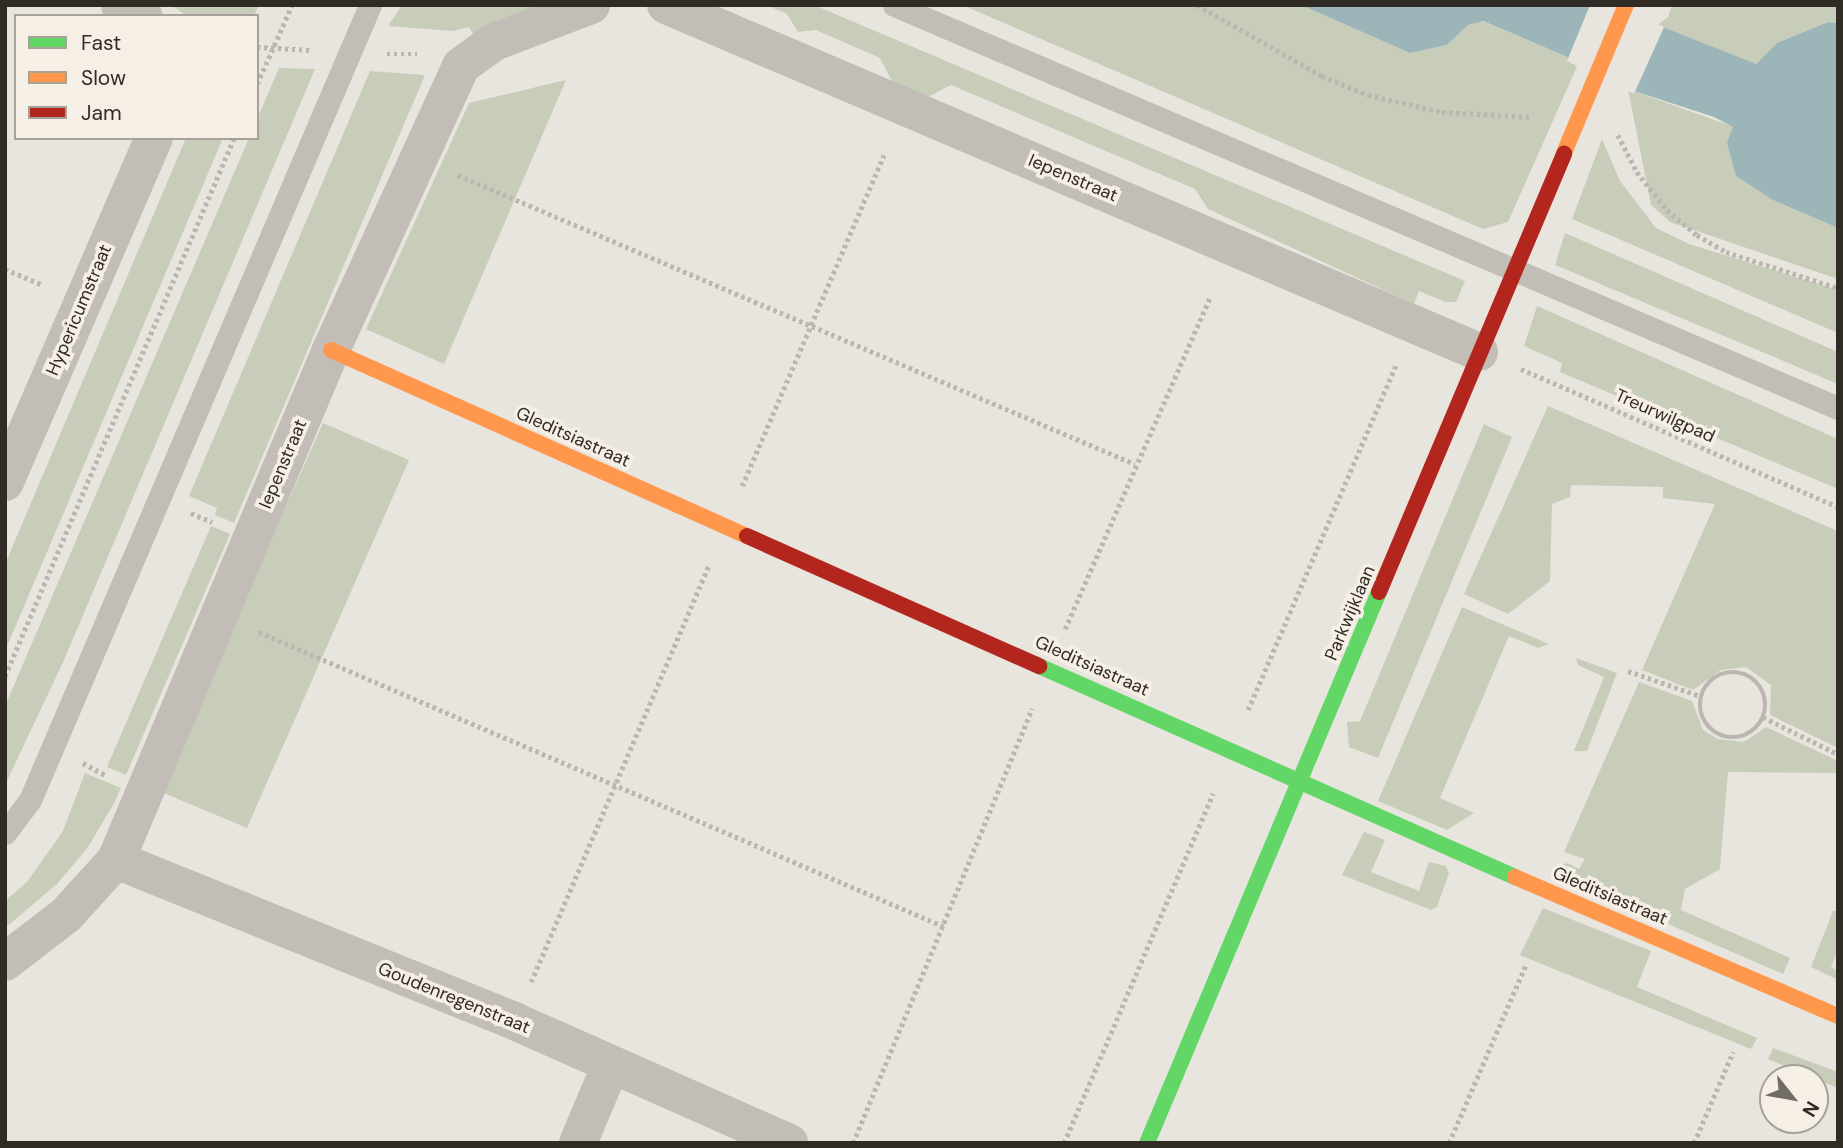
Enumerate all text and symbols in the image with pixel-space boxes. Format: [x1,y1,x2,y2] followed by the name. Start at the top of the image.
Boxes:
[14,14,259,140] legend
[81,29,121,57] text: Fast
[81,64,126,92] text: Slow
[81,99,122,127] text: Jam
[1025,149,1121,207] street label: Iepenstraat
[42,241,116,379] street label: Hypericumstraat
[1612,384,1718,448] street label: Treurwilgpad
[513,402,633,472] street label: Gleditsiastraat
[254,416,312,512] street label: Iepenstraat
[1320,562,1380,664] street label: Parkwijklaan
[1032,631,1152,701] street label: Gleditsiastraat
[1549,862,1671,930] street label: Gleditsiastraat
[375,958,533,1038] street label: Goudenregenstraat
[1759,1064,1829,1134] north arrow
[1796,1097,1825,1121] text: N

